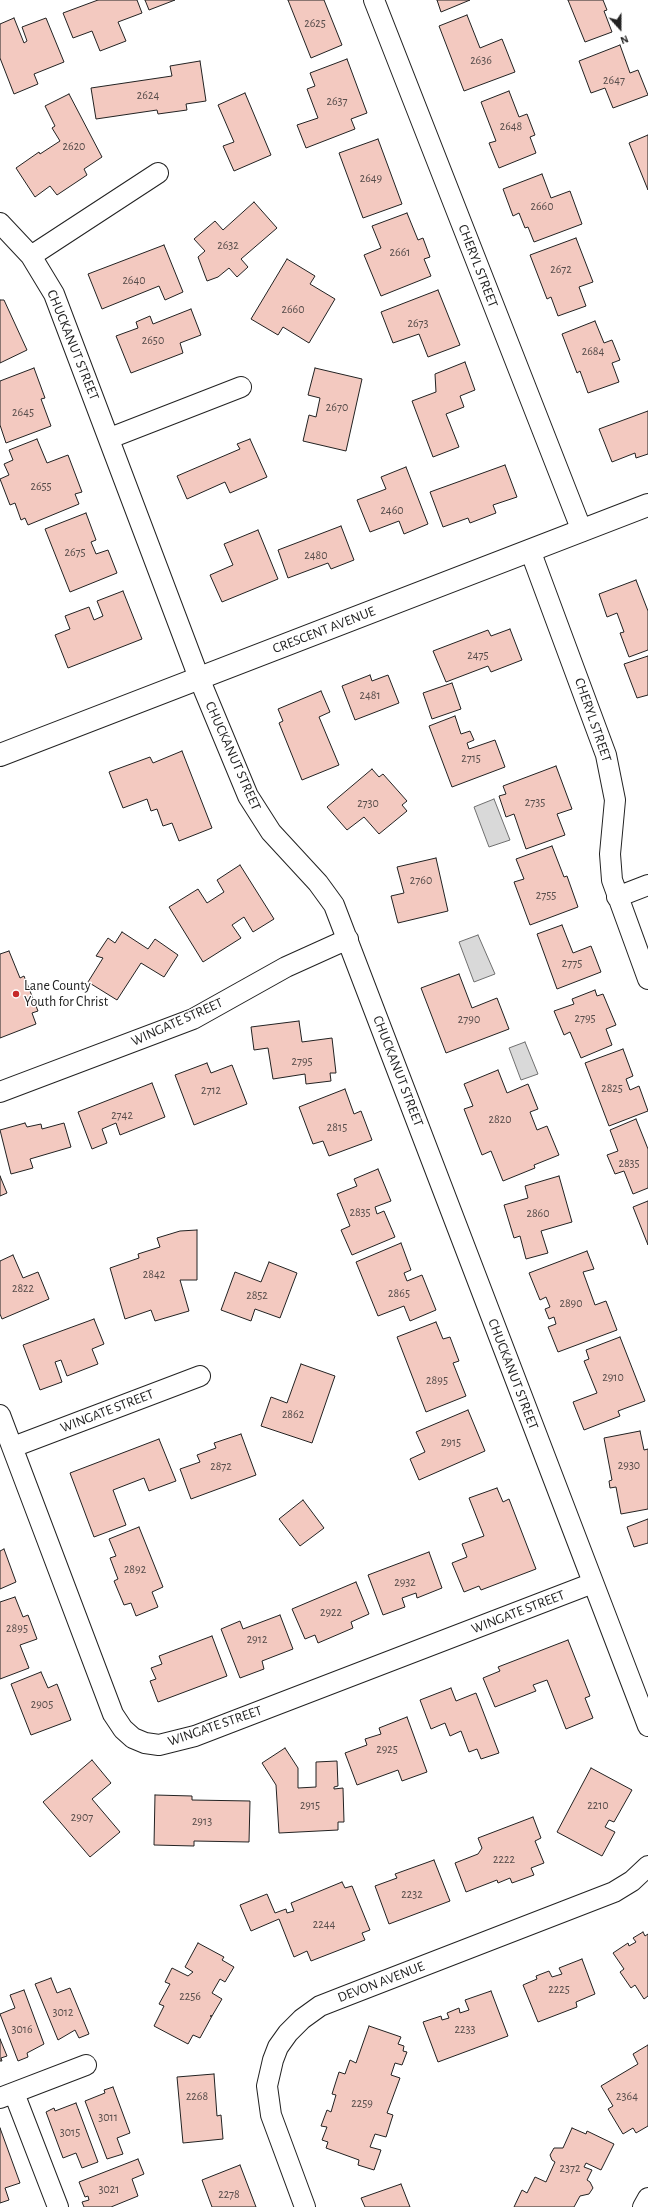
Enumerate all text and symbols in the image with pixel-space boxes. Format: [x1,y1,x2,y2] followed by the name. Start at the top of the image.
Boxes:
[600,8,640,48] north arrow
[304,16,326,30] house number: 2625
[619,33,630,46] text: N
[470,53,492,67] house number: 2636
[603,73,625,87] house number: 2647
[137,88,159,102] house number: 2624
[326,94,348,108] house number: 2637
[500,119,522,133] house number: 2648
[63,139,85,153] house number: 2620
[360,171,382,185] house number: 2649
[530,199,554,213] house number: 2660
[454,222,502,310] street label: CHERYL STREET
[217,238,239,252] house number: 2632
[390,245,410,259] house number: 2661
[550,262,572,276] house number: 2672
[122,273,146,287] house number: 2640
[43,287,103,403] street label: CHUCKANUT STREET
[281,302,305,316] house number: 2660
[407,316,429,330] house number: 2673
[142,333,164,347] house number: 2650
[582,344,604,358] house number: 2684
[326,400,348,414] house number: 2670
[12,405,34,419] house number: 2645
[30,479,52,493] house number: 2655
[380,503,404,517] house number: 2460
[64,545,86,559] house number: 2675
[304,548,328,562] house number: 2480
[270,603,378,657] street label: CRESCENT AVENUE
[467,648,489,662] house number: 2475
[571,676,615,764] street label: CHERYL STREET
[359,688,381,702] house number: 2481
[201,699,265,813] street label: CHUCKANUT STREET
[461,751,481,765] house number: 2715
[525,795,545,809] house number: 2735
[357,796,379,810] house number: 2730
[410,873,432,887] house number: 2760
[536,888,556,902] house number: 2755
[562,956,582,970] house number: 2775
[24,978,108,1010] place label: Lane County Youth for Christ
[11,989,21,999] marker: Lane County Youth for Christ
[129,994,225,1050] street label: WINGATE STREET
[574,1011,596,1025] house number: 2795
[458,1012,480,1026] house number: 2790
[369,1013,427,1129] street label: CHUCKANUT STREET
[291,1054,313,1068] house number: 2795
[601,1081,623,1095] house number: 2825
[201,1083,221,1097] house number: 2712
[111,1108,133,1122] house number: 2742
[489,1112,511,1126] house number: 2820
[327,1120,347,1134] house number: 2815
[618,1156,640,1170] house number: 2835
[349,1205,371,1219] house number: 2835
[526,1206,550,1220] house number: 2860
[143,1267,165,1281] house number: 2842
[12,1281,34,1295] house number: 2822
[388,1286,410,1300] house number: 2865
[246,1288,268,1302] house number: 2852
[559,1296,583,1310] house number: 2890
[484,1316,542,1432] street label: CHUCKANUT STREET
[602,1370,624,1384] house number: 2910
[426,1373,448,1387] house number: 2895
[58,1385,156,1437] street label: WINGATE STREET
[282,1407,304,1421] house number: 2862
[441,1435,461,1449] house number: 2915
[618,1458,640,1472] house number: 2930
[210,1459,232,1473] house number: 2872
[124,1562,146,1576] house number: 2892
[394,1575,416,1589] house number: 2932
[469,1586,567,1638] street label: WINGATE STREET
[320,1605,342,1619] house number: 2922
[6,1621,28,1635] house number: 2895
[247,1632,267,1646] house number: 2912
[31,1697,53,1711] house number: 2905
[166,1702,264,1750] street label: WINGATE STREET
[376,1742,398,1756] house number: 2925
[300,1798,320,1812] house number: 2915
[587,1798,609,1812] house number: 2210
[71,1810,93,1824] house number: 2907
[192,1814,212,1828] house number: 2913
[493,1852,515,1866] house number: 2222
[401,1887,423,1901] house number: 2232
[313,1917,335,1931] house number: 2244
[335,1958,427,2006] street label: DEVON AVENUE
[548,1982,570,1996] house number: 2225
[179,1989,201,2003] house number: 2256
[53,2005,73,2019] house number: 3012
[11,2022,33,2036] house number: 3016
[455,2022,475,2036] house number: 2233
[186,2089,208,2103] house number: 2268
[616,2089,638,2103] house number: 2364
[351,2096,373,2110] house number: 2259
[98,2110,118,2124] house number: 3011
[60,2125,80,2139] house number: 3015
[560,2161,580,2175] house number: 2372
[99,2182,119,2196] house number: 3021
[218,2187,240,2201] house number: 2278

